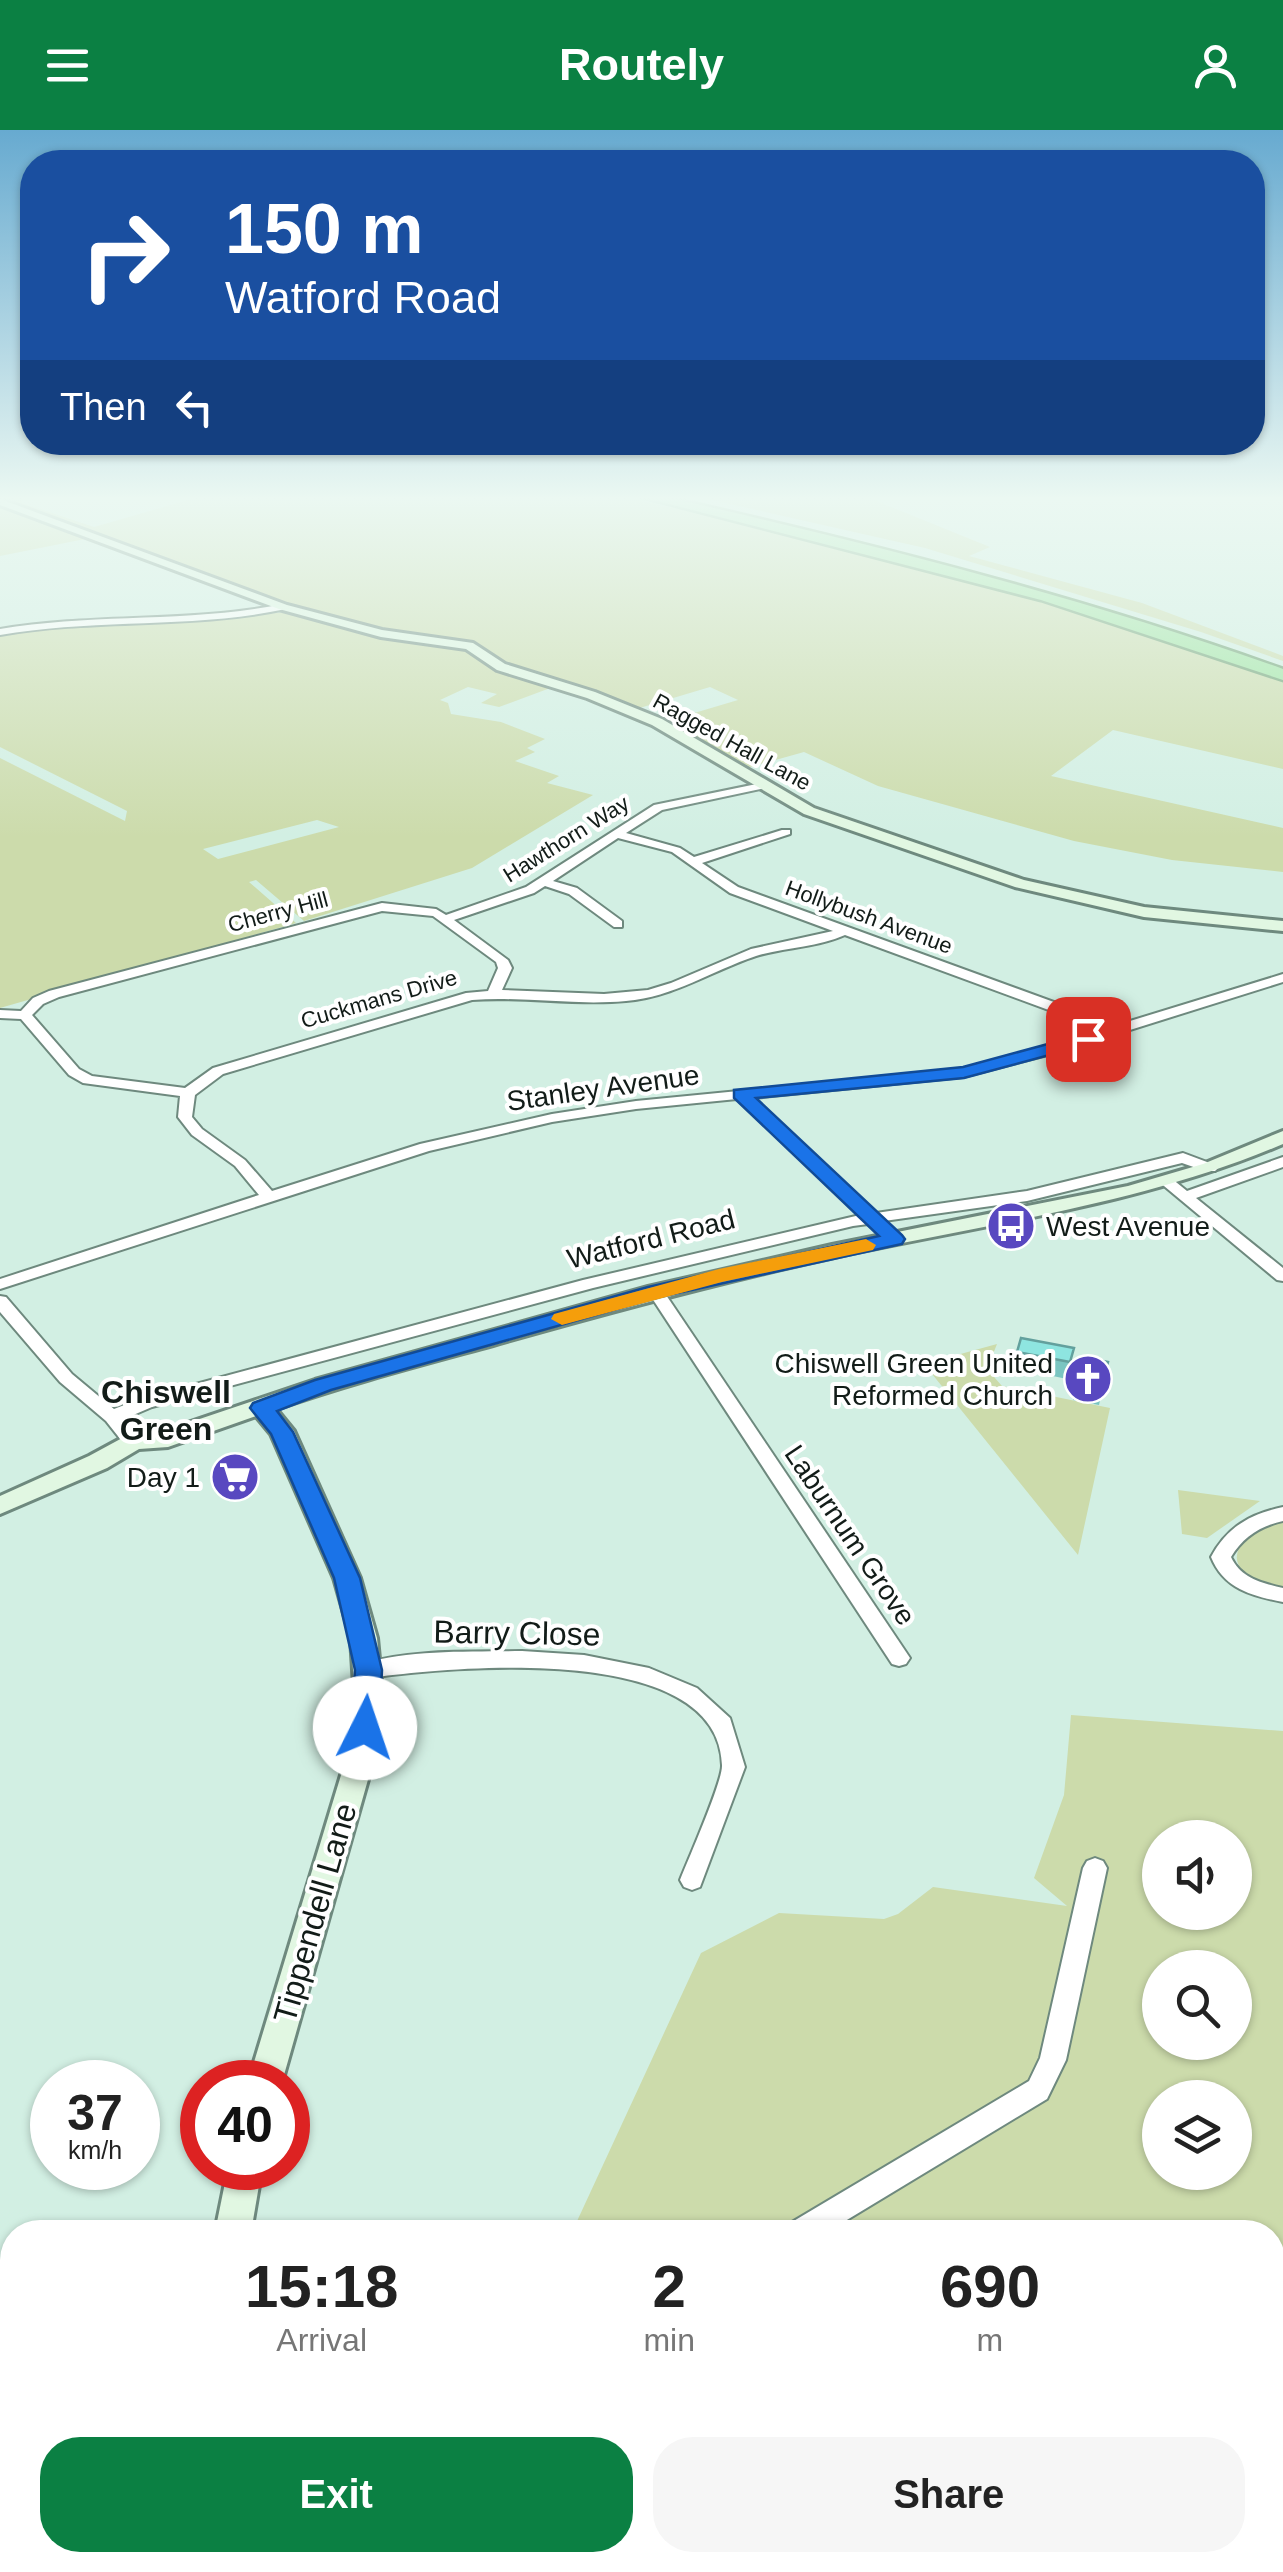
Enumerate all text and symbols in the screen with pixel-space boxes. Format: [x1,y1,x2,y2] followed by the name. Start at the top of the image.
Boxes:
[40,38,95,93] icon: menu
[1188,38,1243,93] icon: person
[559,39,724,90] text: Routely
[60,190,190,320] icon: right
[225,190,423,268] text: 150 m
[225,272,501,323] text: Watford Road
[167,380,222,435] icon: left
[60,386,147,428] text: Then
[649,688,815,796] street label: Ragged Hall Lane
[499,790,633,888] street label: Hawthorn Way
[782,875,956,959] street label: Hollybush Avenue
[225,887,331,937] street label: Cherry Hill
[298,965,460,1033] street label: Cuckmans Drive
[1046,997,1131,1082] pin
[1061,1012,1116,1067] icon: arrive
[505,1059,701,1117] street label: Stanley Avenue
[985,1200,1037,1252] bus stop icon: West Avenue
[564,1203,738,1275] street label: Watford Road
[1046,1211,1210,1242] place label: West Avenue
[774,1348,1053,1411] place label: Chiswell Green United Reformed Church
[1062,1353,1114,1405] church icon: Chiswell Green United Reformed Church
[101,1374,231,1447] district label: Chiswell Green
[778,1439,922,1631] street label: Laburnum Grove
[209,1451,261,1503] supermarket icon: Day 1
[127,1462,200,1493] place label: Day 1
[433,1614,601,1652] street label: Barry Close
[313,1676,417,1780] position arrow
[266,1799,364,2027] street label: Tippendell Lane
[1142,1820,1252,2190] map controls
[1142,1820,1252,1930] button: sound
[1142,1950,1252,2060] button: search
[180,2060,310,2190] speed limit sign: 40
[1142,2080,1252,2190] button: layers
[67,2085,123,2141] text: 37
[68,2136,122,2164] text: km/h
[245,2253,398,2320] text: 15:18
[652,2253,686,2320] text: 2
[940,2253,1040,2320] text: 690
[276,2322,367,2358] text: Arrival
[643,2322,695,2358] text: min
[977,2322,1003,2358] text: m
[40,2437,633,2552] button: Exit
[653,2437,1245,2552] button: Share

